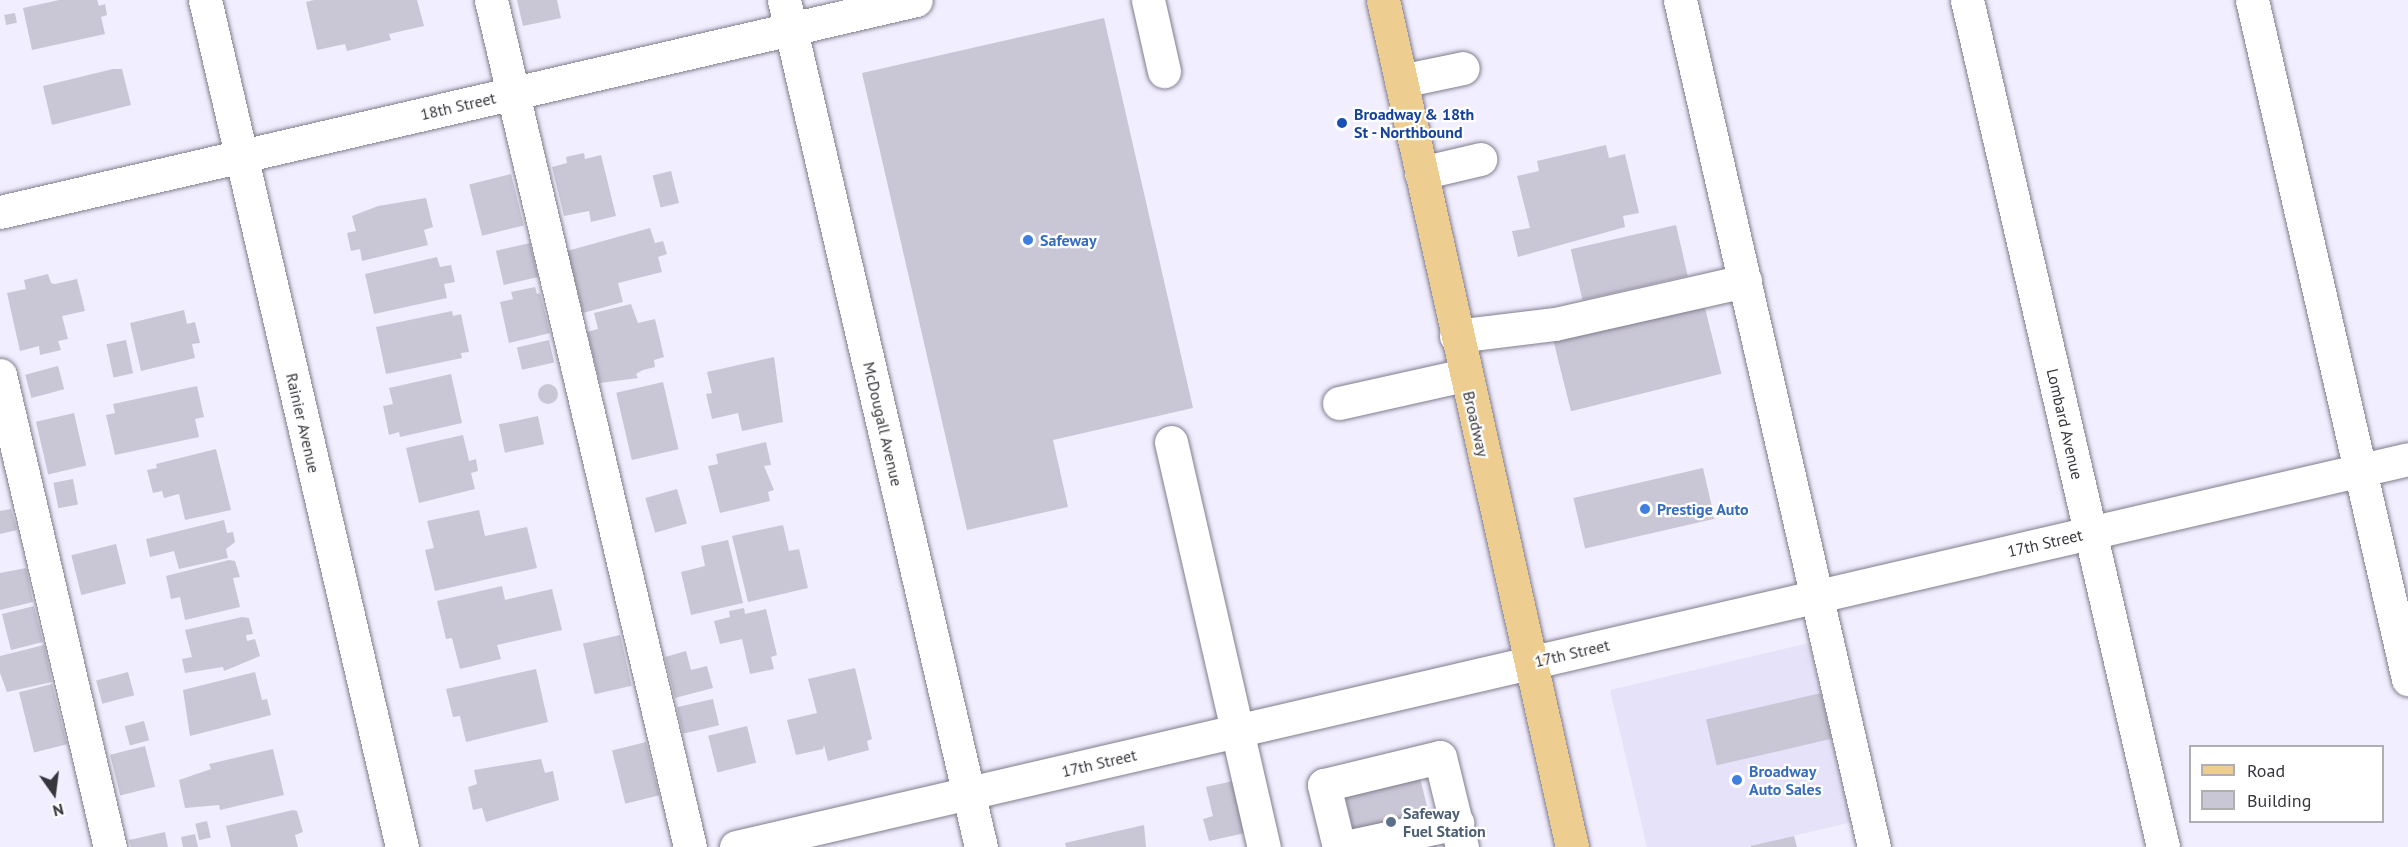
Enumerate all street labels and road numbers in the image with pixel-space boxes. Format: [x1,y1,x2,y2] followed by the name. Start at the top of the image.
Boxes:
[418,88,498,124] street label: 18th Street
[859,360,907,488] street label: McDougall Avenue
[2043,366,2087,482] street label: Lombard Avenue
[282,371,324,475] street label: Rainier Avenue
[1459,389,1493,459] street label: Broadway
[2006,525,2084,561] street label: 17th Street
[1533,635,1611,671] street label: 17th Street
[1060,745,1138,781] street label: 17th Street

